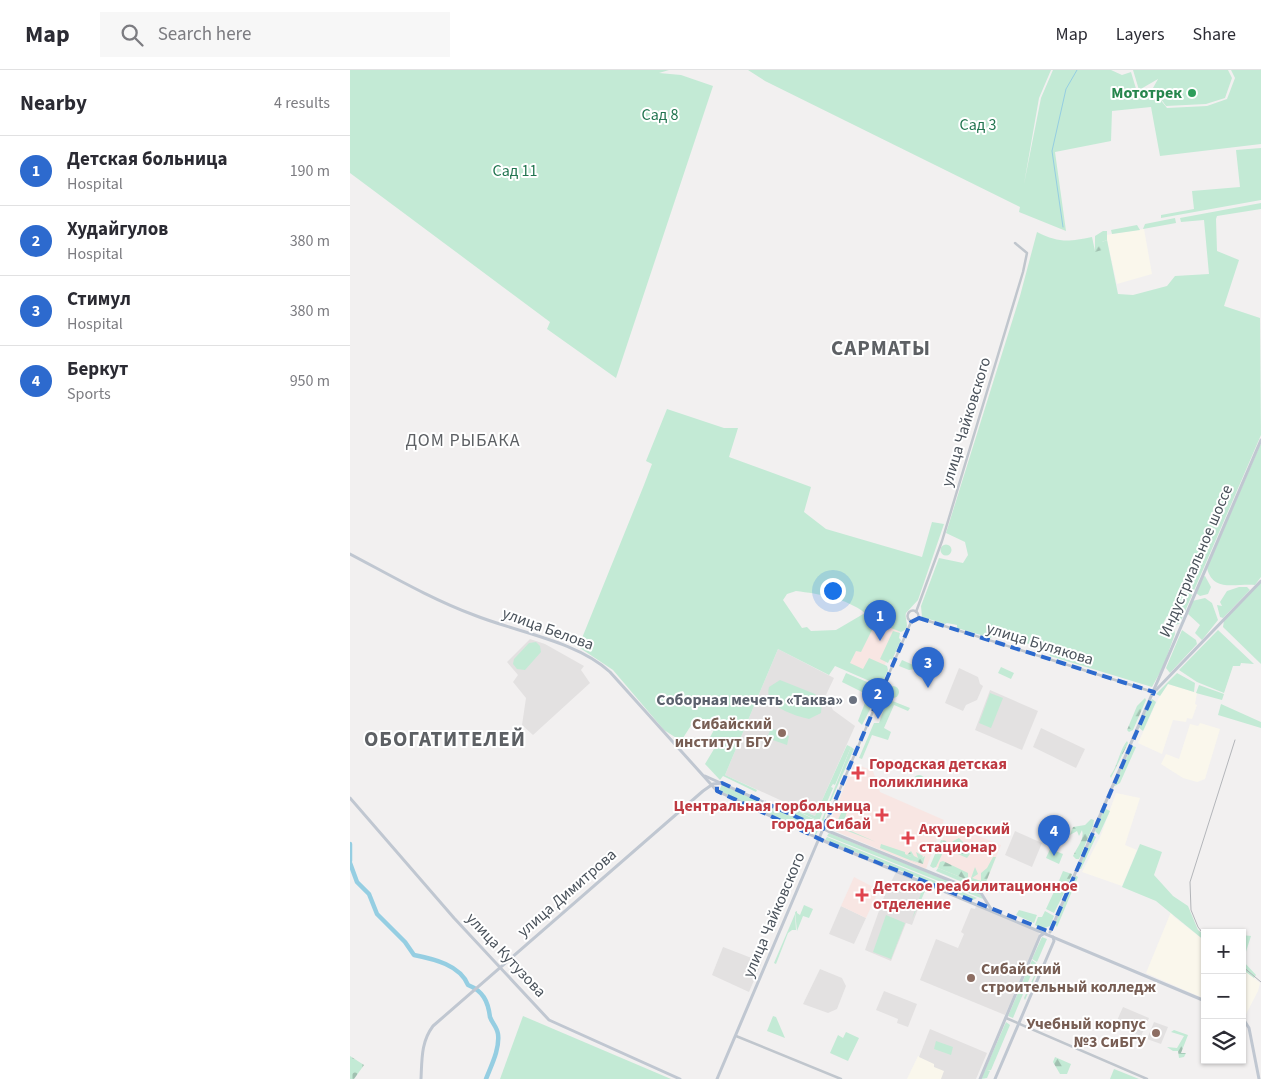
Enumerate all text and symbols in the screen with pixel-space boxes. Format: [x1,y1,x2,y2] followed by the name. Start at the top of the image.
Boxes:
[100,12,450,57] search box
[25,17,70,52] text: Map
[118,21,146,49] icon: search
[158,21,251,48] text: Search here
[1056,22,1088,47] text: Map
[1116,22,1165,47] text: Layers
[1193,22,1236,47] text: Share
[1111,82,1182,104] place label: Мототрек
[1186,87,1198,99] marker: Мототрек
[20,88,87,118] text: Nearby
[274,92,330,114] text: 4 results
[642,104,678,126] park label: Сад 8
[960,114,996,136] park label: Сад 3
[67,146,227,173] text: Детская больница
[32,160,40,182] text: 1
[290,160,330,182] text: 190 m
[493,160,537,182] park label: Сад 11
[67,173,123,195] text: Hospital
[67,216,168,243] text: Худайгулов
[32,230,40,252] text: 2
[290,230,330,252] text: 380 m
[67,243,123,265] text: Hospital
[67,286,131,313] text: Стимул
[32,300,40,322] text: 3
[290,300,330,322] text: 380 m
[67,313,123,335] text: Hospital
[831,333,931,363] district label: САРМАТЫ
[936,355,996,489] street label: улица Чайковского
[67,356,128,383] text: Беркут
[32,370,40,392] text: 4
[290,370,330,392] text: 950 m
[67,383,111,405] text: Sports
[406,428,520,453] district label: ДОМ РЫБАКА
[1154,481,1238,641] street label: Индустриальное шоссе
[820,578,846,604] your location
[864,600,896,641] pin: 1
[499,602,597,656] street label: улица Белова
[984,617,1096,671] street label: улица Булякова
[912,647,944,688] pin: 3
[862,678,894,719] pin: 2
[656,689,843,711] place label: Соборная мечеть «Таква»
[847,694,859,706] marker: Соборная мечеть «Таква»
[675,713,772,753] place label: Сибайский институт БГУ
[364,724,526,754] district label: ОБОГАТИТЕЛЕЙ
[776,727,788,739] marker: Сибайский институт БГУ
[869,753,1007,793] place label: Городская детская поликлиника
[851,766,865,780] marker: Городская детская поликлиника
[674,795,871,835] place label: Центральная горбольница города Сибай
[875,808,889,822] marker: Центральная горбольница города Сибай
[1038,815,1070,856] pin: 4
[918,818,1010,858] place label: Акушерский стационар
[901,831,915,845] marker: Акушерский стационар
[513,844,621,942] street label: улица Димитрова
[738,849,810,981] street label: улица Чайковского
[873,875,1078,915] place label: Детское реабилитационное отделение
[855,888,869,902] marker: Детское реабилитационное отделение
[461,908,551,1002] street label: улица Кутузова
[1201,929,1246,1064] map controls
[1201,929,1246,974] button: +
[981,958,1157,998] place label: Сибайский строительный колледж
[965,972,977,984] marker: Сибайский строительный колледж
[1201,974,1246,1019] button: −
[1026,1013,1147,1053] place label: Учебный корпус №3 СиБГУ
[1201,1019,1246,1064] button: layers
[1150,1027,1162,1039] marker: Учебный корпус №3 СиБГУ

